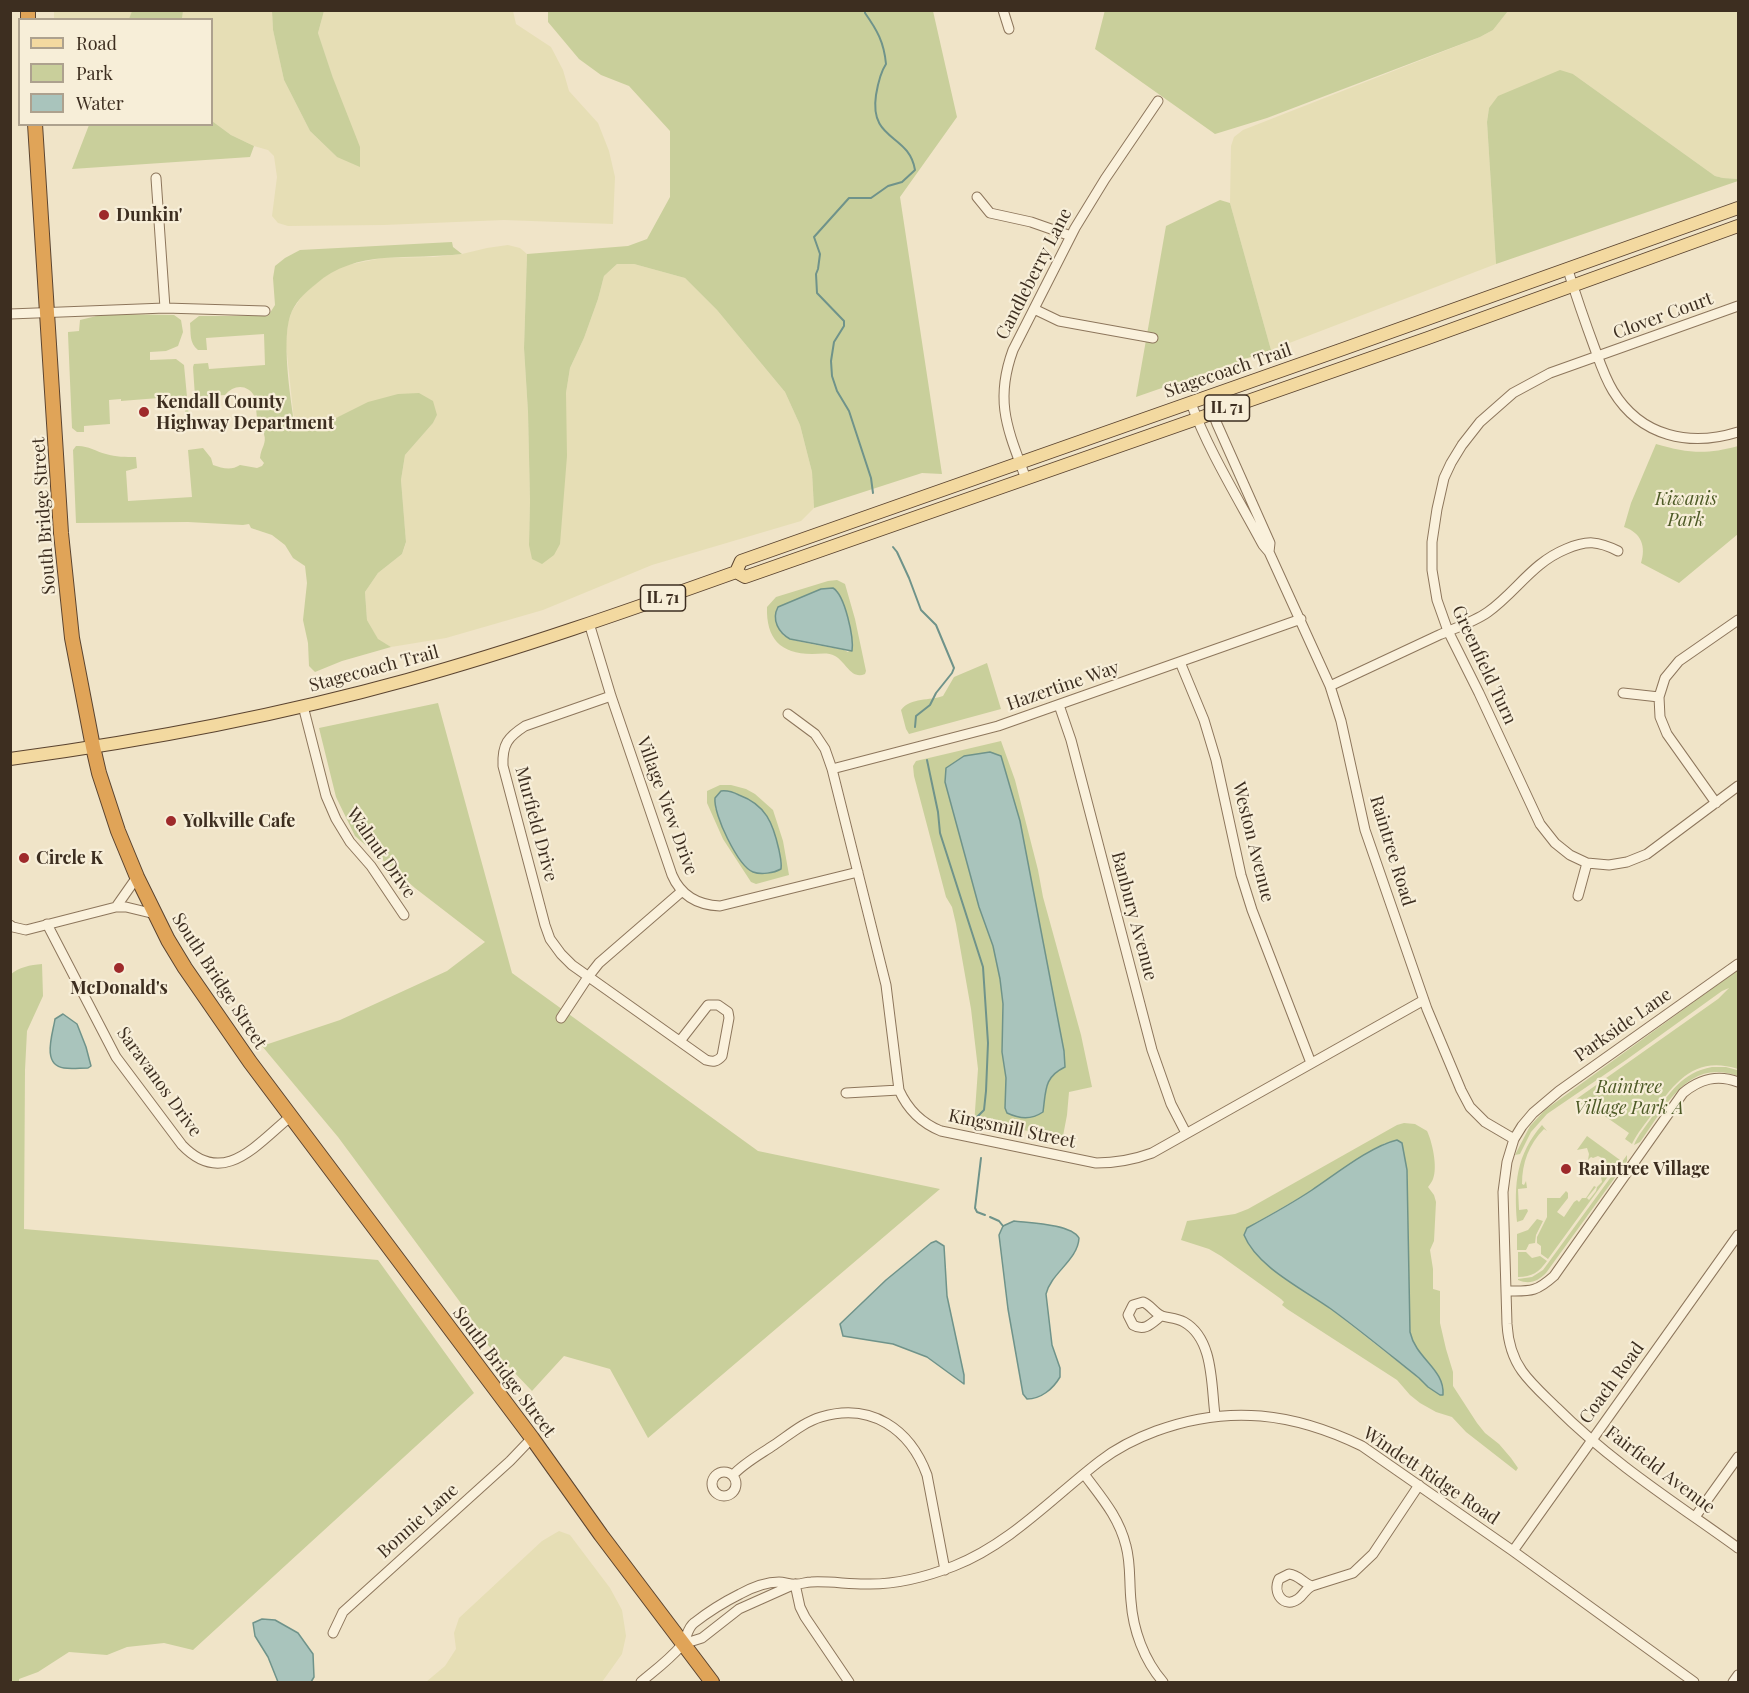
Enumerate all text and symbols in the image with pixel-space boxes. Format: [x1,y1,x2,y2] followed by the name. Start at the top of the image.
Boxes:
[18,18,213,126] legend
[76,31,117,55] text: Road
[76,61,113,85] text: Park
[76,91,124,115] text: Water
[116,204,183,226] place label: Dunkin'
[991,205,1077,343] street label: Candleberry Lane
[97,208,111,222] marker: Dunkin'
[1610,288,1716,344] street label: Clover Court
[1161,339,1295,403] street label: Stagecoach Trail
[156,391,334,434] place label: Kendall County Highway Department
[1204,395,1250,421] road number: IL 71
[137,405,151,419] marker: Kendall County Highway Department
[28,437,60,595] street label: South Bridge Street
[1655,488,1717,530] park label: Kiwanis Park
[640,585,686,611] road number: IL 71
[1447,602,1521,728] street label: Greenfield Turn
[307,641,441,697] street label: Stagecoach Trail
[1004,657,1122,715] street label: Hazertine Way
[632,734,702,878] street label: Village View Drive
[510,764,562,884] street label: Murfield Drive
[1228,780,1278,904] street label: Weston Avenue
[1365,793,1419,909] street label: Raintree Road
[342,804,420,902] street label: Walnut Drive
[183,810,295,832] place label: Yolkville Cafe
[164,814,178,828] marker: Yolkville Cafe
[36,847,103,869] place label: Circle K
[1106,849,1162,983] street label: Banbury Avenue
[17,851,31,865] marker: Circle K
[167,909,271,1053] street label: South Bridge Street
[112,961,126,975] marker: McDonald's
[70,977,168,999] place label: McDonald's
[1570,984,1676,1066] street label: Parkside Lane
[112,1023,206,1141] street label: Saravanos Drive
[1574,1076,1684,1118] park label: Raintree Village Park A
[946,1105,1078,1153] street label: Kingsmill Street
[1578,1158,1710,1180] place label: Raintree Village
[1559,1162,1573,1176] marker: Raintree Village
[448,1303,560,1441] street label: South Bridge Street
[1575,1338,1649,1428] street label: Coach Road
[1601,1422,1719,1518] street label: Fairfield Avenue
[1359,1423,1503,1529] street label: Windett Ridge Road
[373,1479,463,1563] street label: Bonnie Lane

